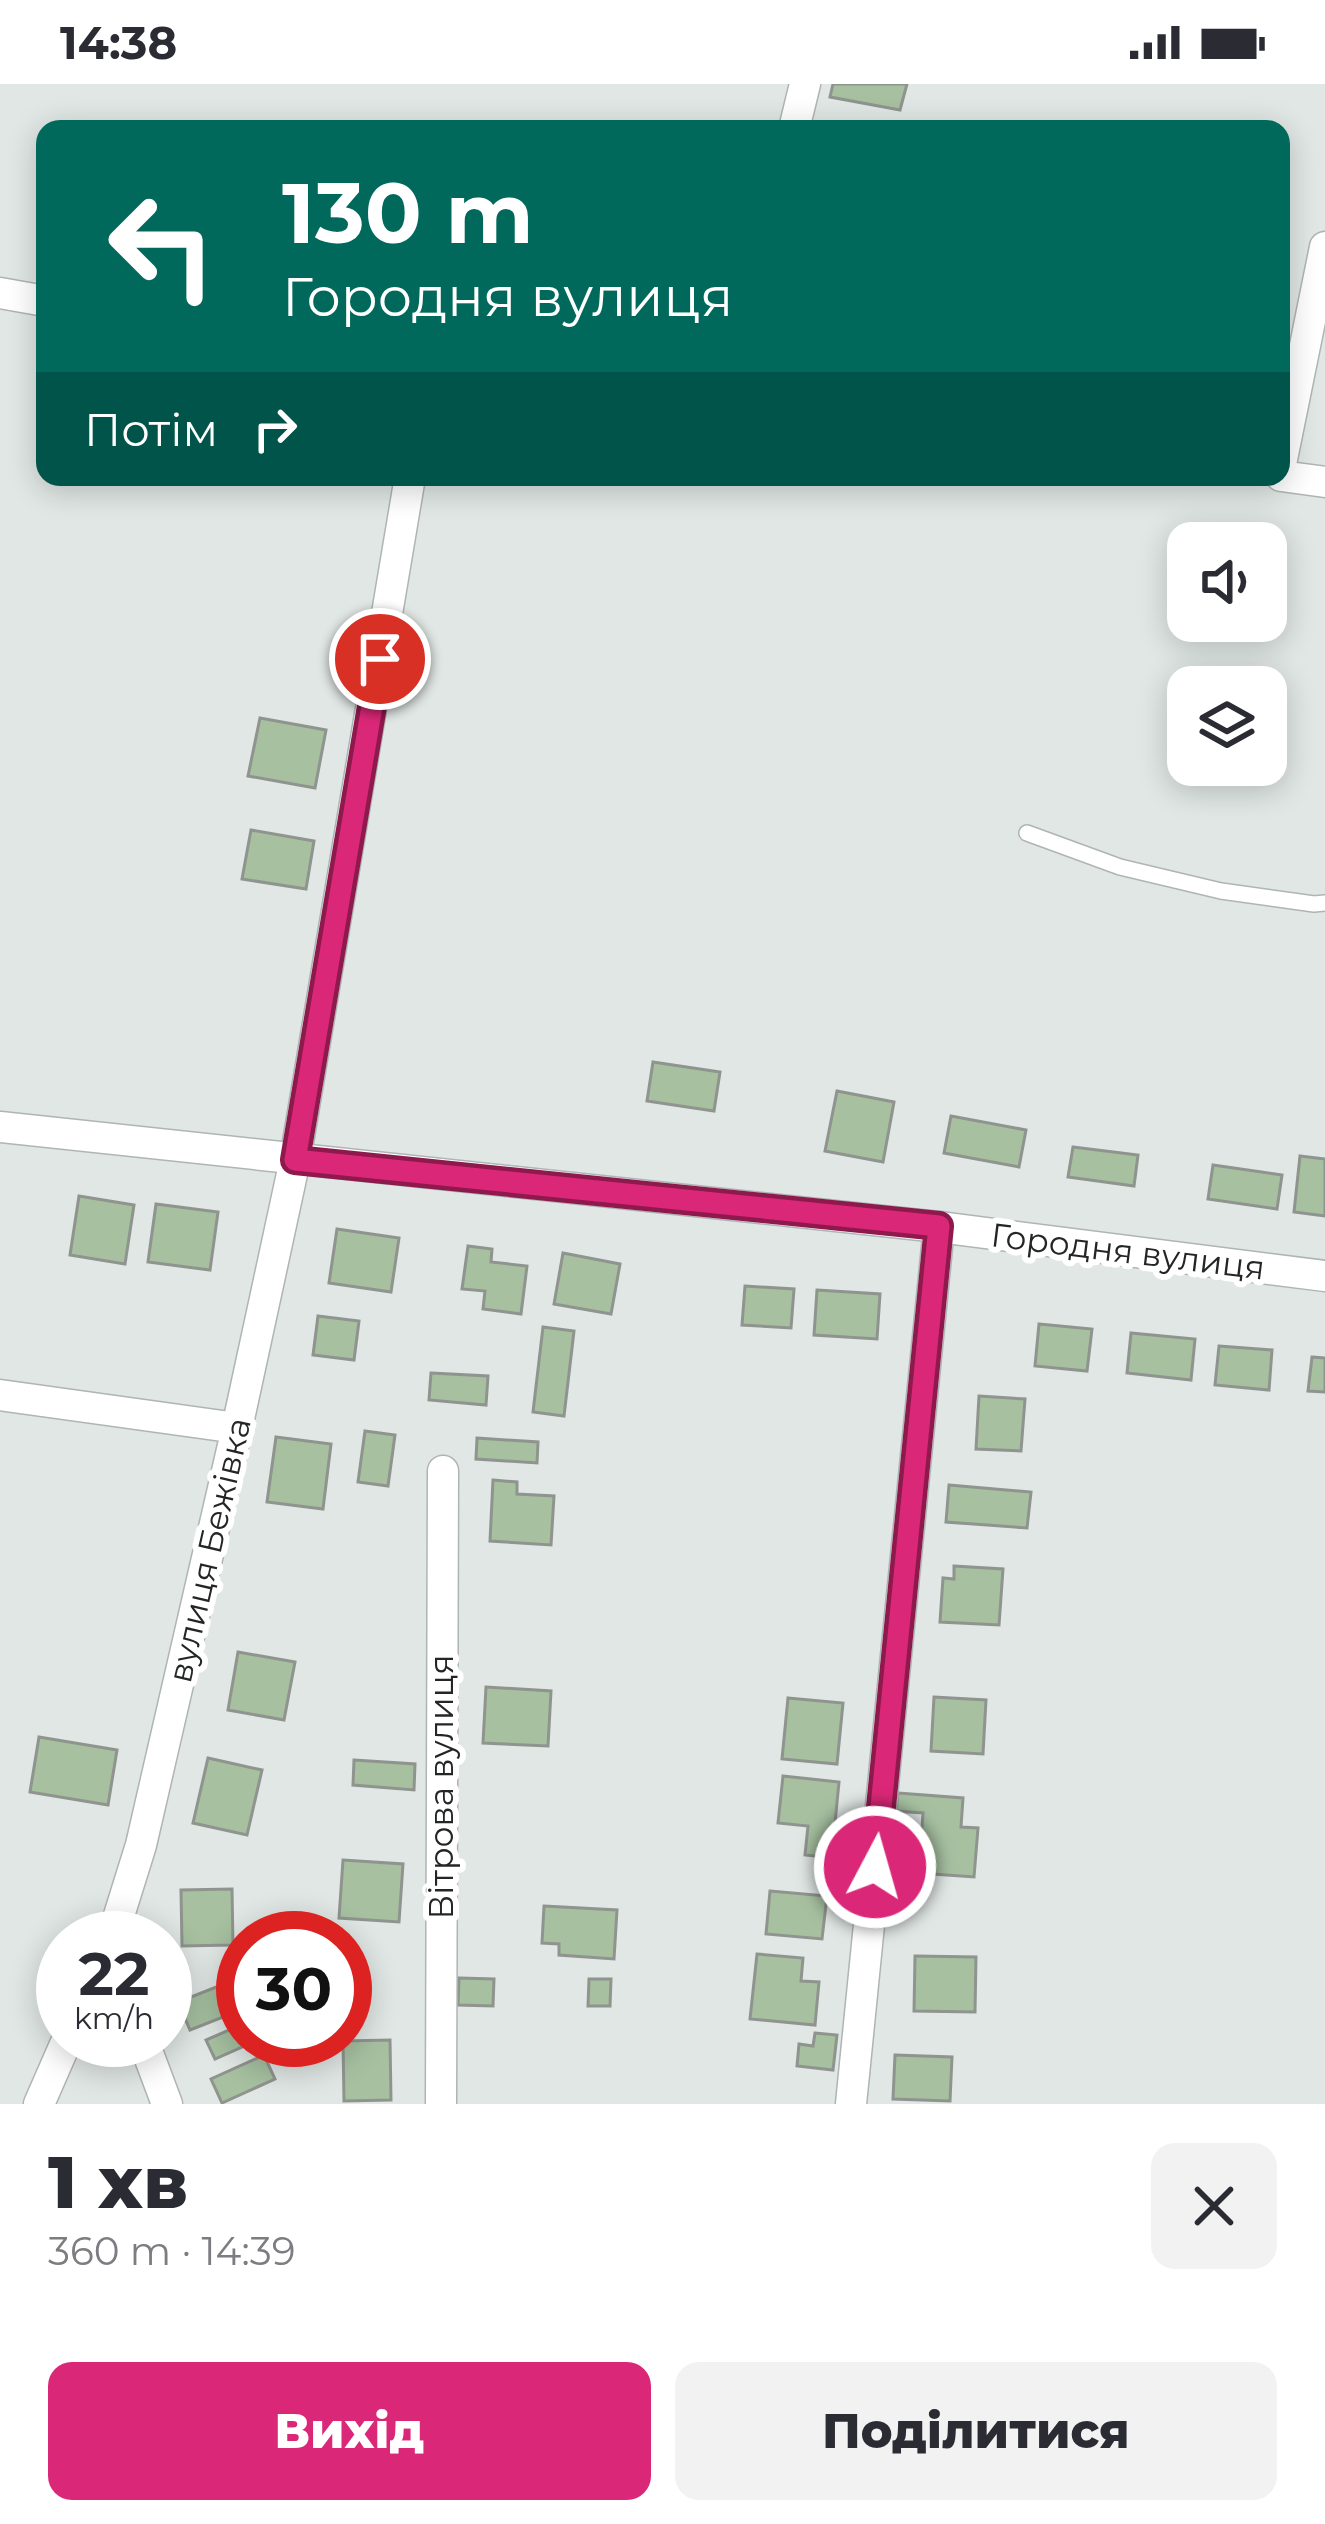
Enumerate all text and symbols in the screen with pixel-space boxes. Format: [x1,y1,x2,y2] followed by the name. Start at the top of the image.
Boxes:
[60,15,177,70] text: 14:38
[282,162,534,264] text: 130 m
[84,168,240,324] icon: left
[282,264,733,330] text: Городня вулиця
[242,396,308,462] icon: right
[84,402,218,457] text: Потім
[1167,522,1287,786] map controls
[1167,522,1287,642] button: sound
[329,608,431,710] pin
[347,626,413,692] icon: arrive
[1167,666,1287,786] button: layers
[989,1214,1267,1288] street label: Городня вулиця
[159,1414,259,1686] street label: вулиця Бежівка
[421,1655,461,1919] street label: Вітрова вулиця
[812,1804,938,1930] position arrow
[216,1911,372,2067] speed limit sign: 30
[79,1937,149,2010] text: 22
[74,2000,154,2037] text: km/h
[48,2138,188,2226] text: 1 хв
[1151,2143,1277,2269] button: close
[48,2227,296,2275] text: 360 m · 14:39
[48,2362,651,2500] button: Вихід
[675,2362,1277,2500] button: Поділитися

